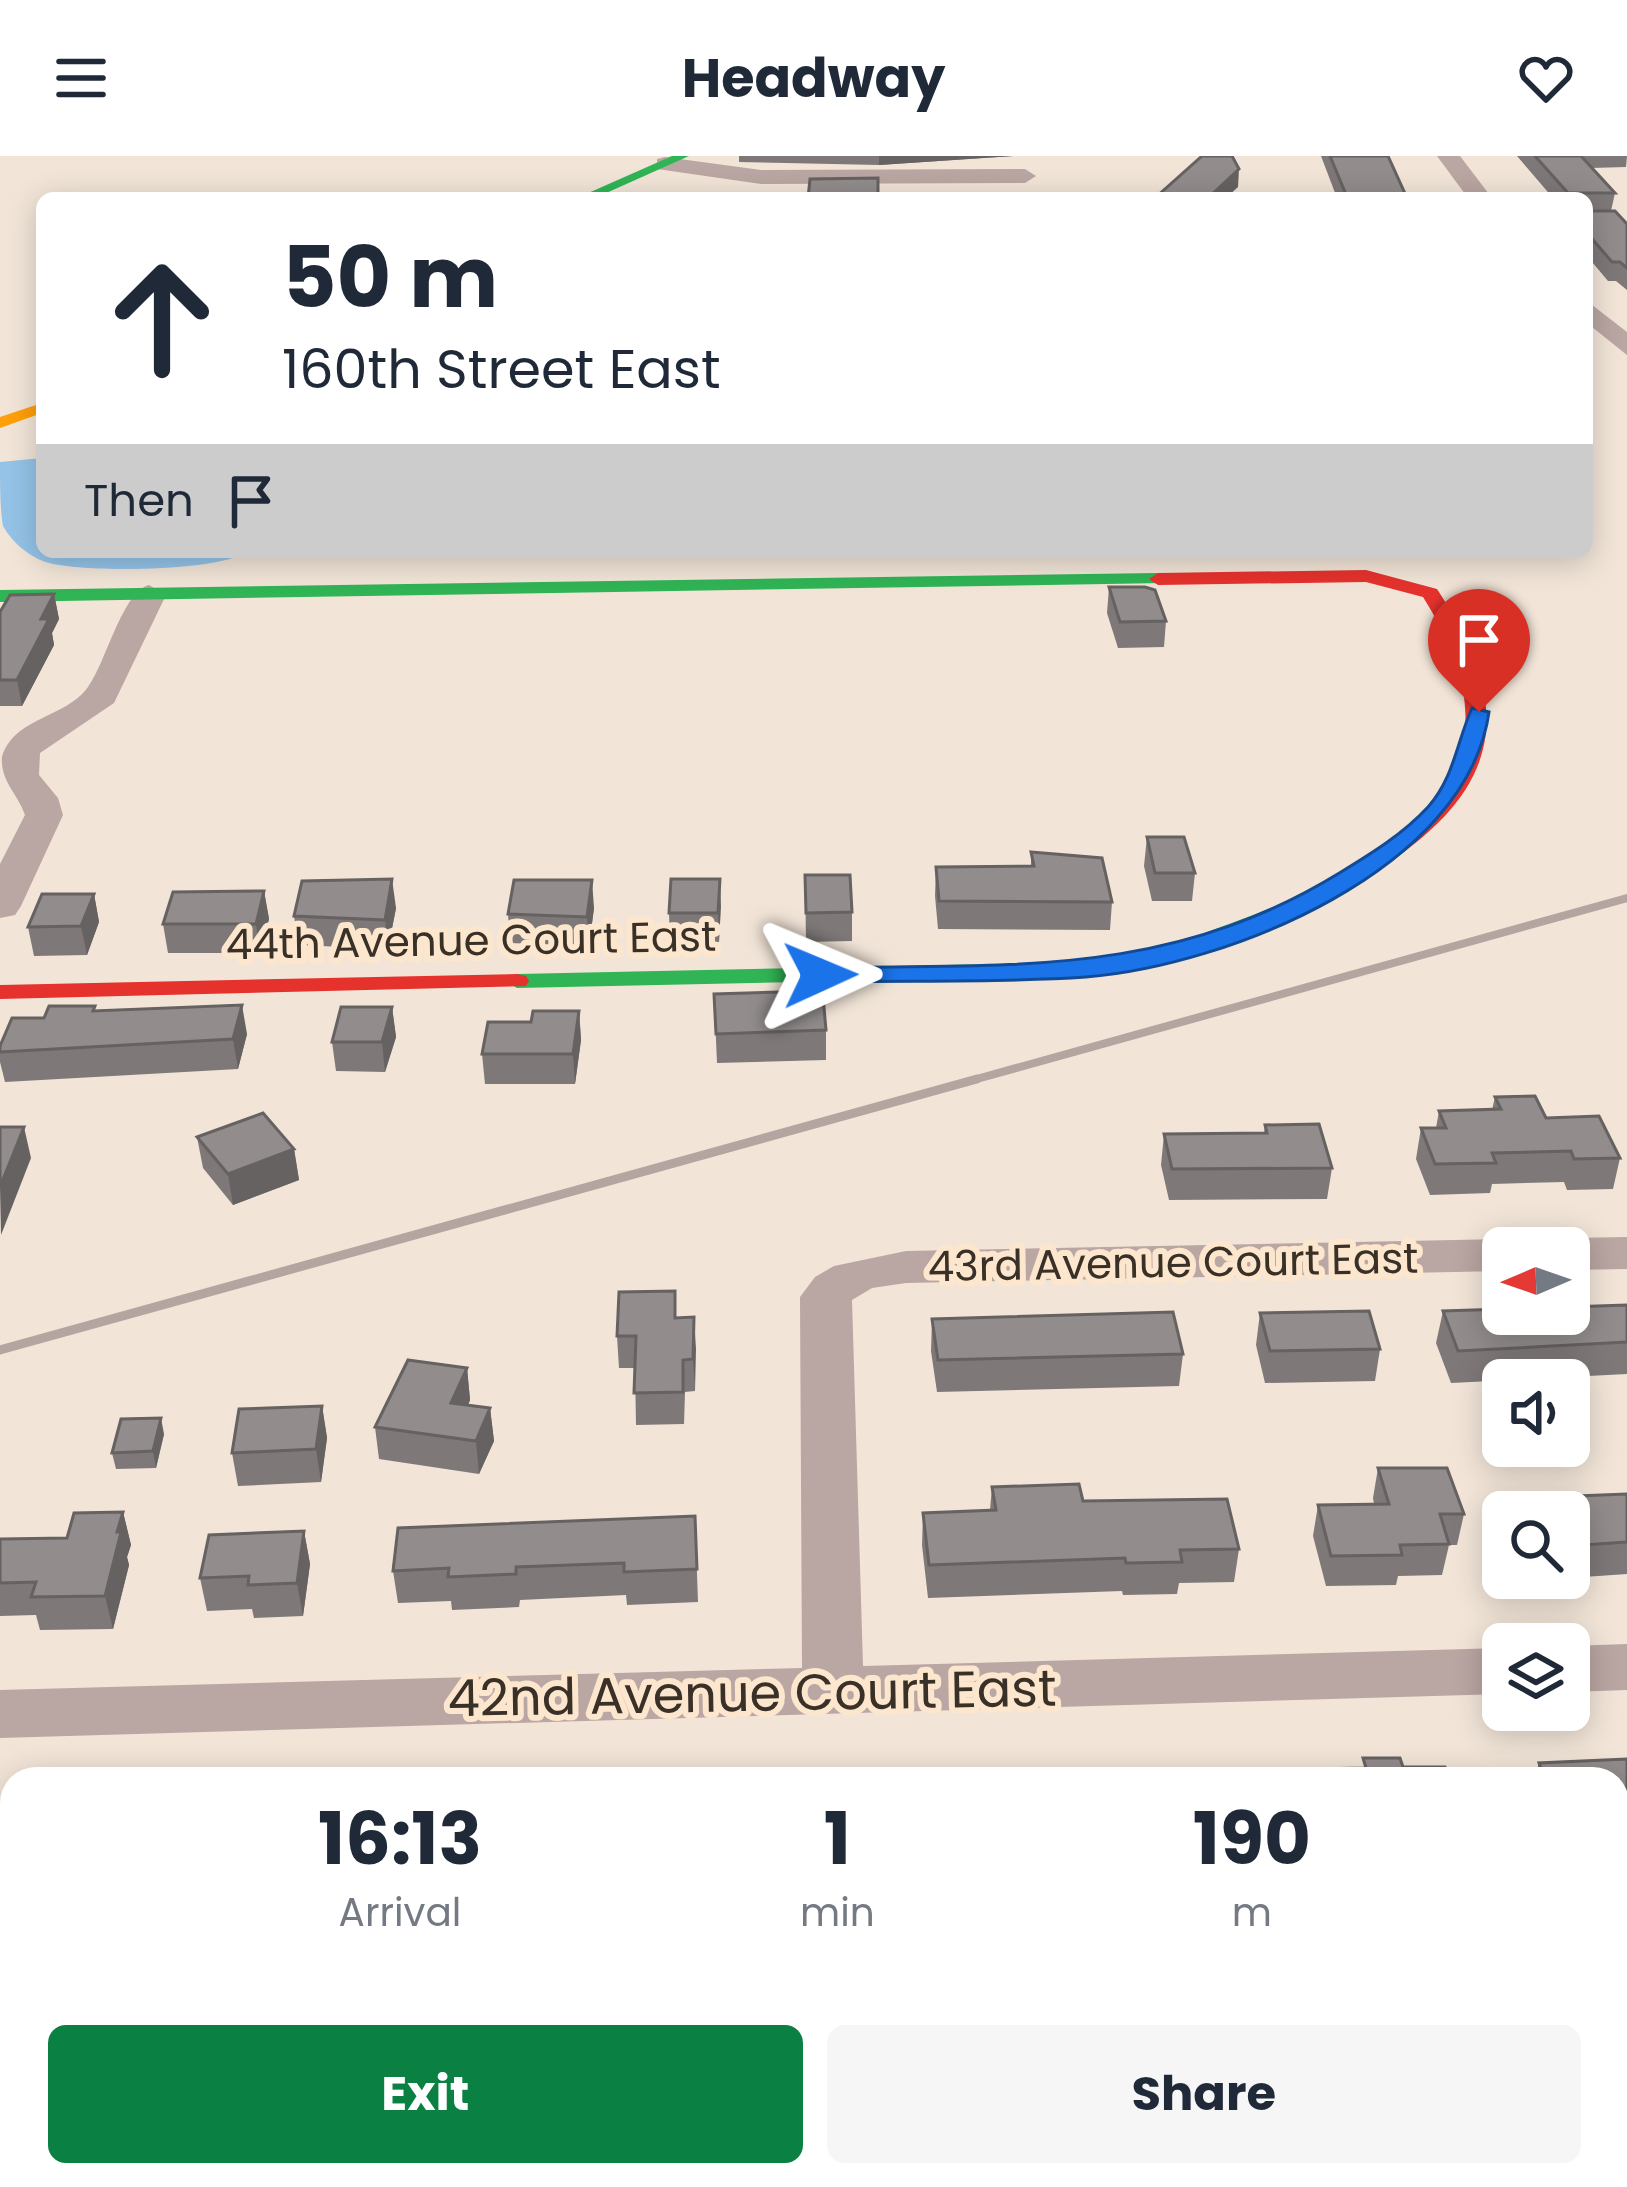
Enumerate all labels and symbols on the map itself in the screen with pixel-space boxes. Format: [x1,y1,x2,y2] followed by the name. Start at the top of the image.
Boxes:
[1428,589,1530,712] pin
[225,907,717,974] street label: 44th Avenue Court East
[757,912,883,1038] position arrow
[1482,1227,1590,1335] north arrow
[927,1229,1419,1296] street label: 43rd Avenue Court East
[447,1652,1057,1734] street label: 42nd Avenue Court East

